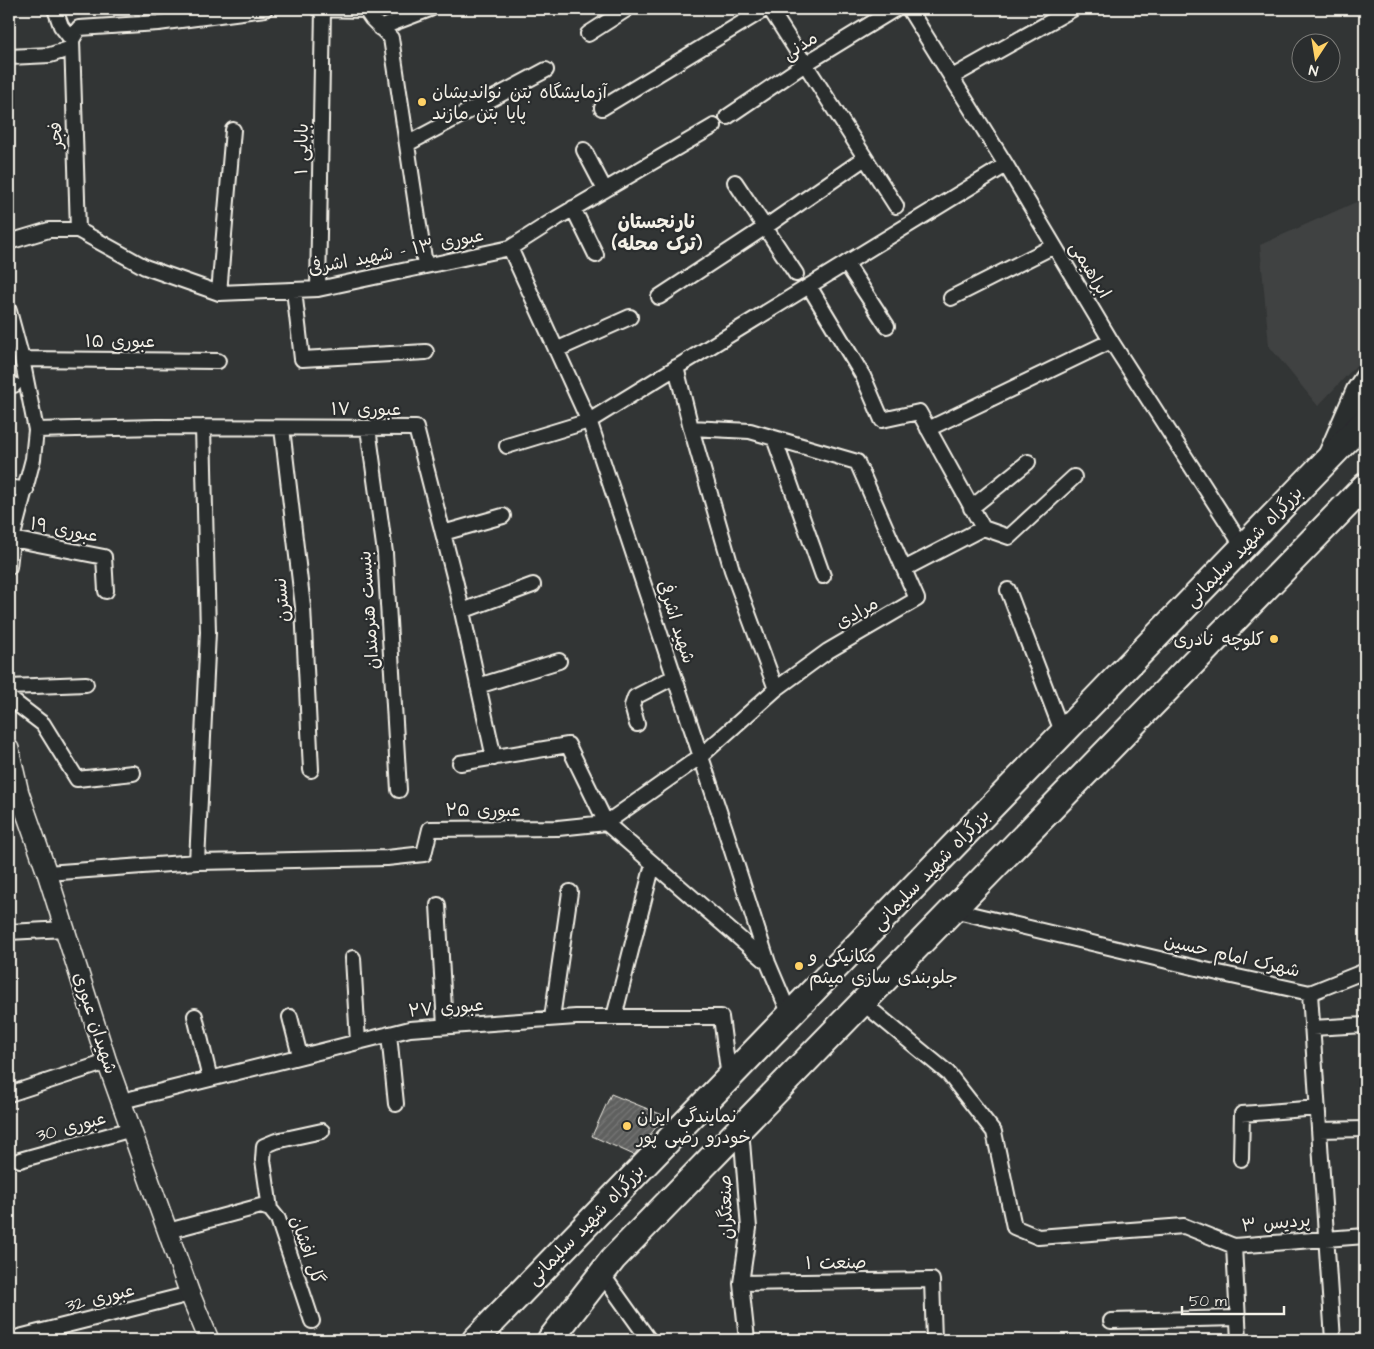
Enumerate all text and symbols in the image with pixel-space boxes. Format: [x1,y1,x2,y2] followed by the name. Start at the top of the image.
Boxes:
[778,25,822,67] street label: مدنی
[1292,32,1342,82] north arrow
[1307,59,1320,80] text: N
[432,80,609,126] place label: آزمایشگاه بتن نواندیشان پایا بتن مازند
[416,96,428,108] marker: آزمایشگاه بتن نواندیشان پایا بتن مازند
[43,121,69,151] street label: فجر
[289,123,315,175] street label: بابایی ۱
[611,209,702,258] district label: نارنجستان (ترک محله)
[306,223,486,281] street label: عبوری ۱۳ - شهید اشرفی
[1063,237,1117,303] street label: ابراهیمی
[85,329,155,354] street label: عبوری ۱۵
[331,397,401,422] street label: عبوری ۱۷
[1180,481,1308,613] street label: بزرگراه شهید سلیمانی
[28,511,100,549] street label: عبوری ۱۹
[352,550,386,670] street label: بنبست هنرمندان
[268,577,296,623] street label: نسترن
[651,577,701,667] street label: شهید اشرفی
[831,591,883,635] street label: مرادی
[1174,627,1264,652] place label: کلوچه نادری
[1268,633,1280,645] marker: کلوچه نادری
[445,798,521,823] street label: عبوری ۲۵
[867,804,995,936] street label: بزرگراه شهید سلیمانی
[1162,928,1302,985] street label: شهرک امام حسین
[807,944,958,991] place label: مکانیکی و جلوبندی سازی میثم
[793,960,805,972] marker: مکانیکی و جلوبندی سازی میثم
[67,969,123,1077] street label: شهیدان عبوری
[407,992,485,1024] street label: عبوری ۲۷
[635,1104,751,1150] place label: نمایندگی ایران خودرو رضی پور
[33,1106,109,1148] street label: عبوری 30
[621,1120,633,1132] marker: نمایندگی ایران خودرو رضی پور
[522,1159,650,1291] street label: بزرگراه شهید سلیمانی
[712,1174,740,1240] street label: صنعتگران
[1240,1208,1312,1238] street label: پردیس ۳
[284,1212,330,1288] street label: گل افشان
[805,1250,867,1276] street label: صنعت ۱
[63,1277,137,1319] street label: عبوری 32
[1182,1284,1284,1316] scale bar
[1189,1291,1227,1312] text: 50 m

